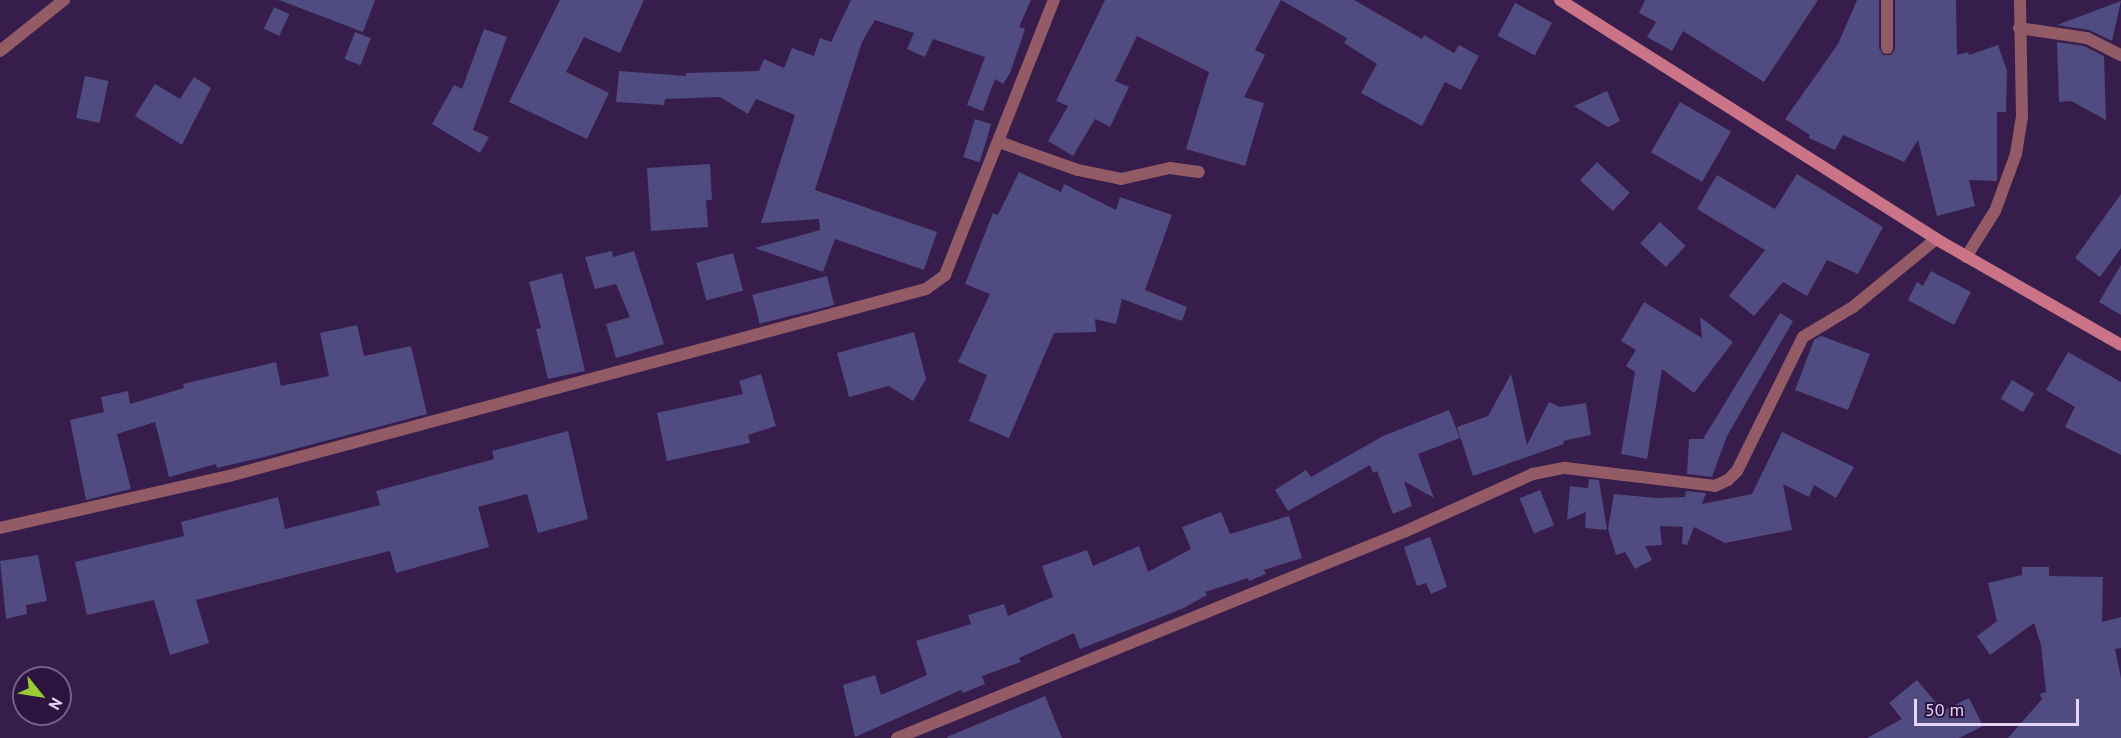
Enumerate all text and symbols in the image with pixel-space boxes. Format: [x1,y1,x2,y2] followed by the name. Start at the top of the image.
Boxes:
[12,666,72,726] north arrow
[1917,687,2082,725] scale bar
[45,694,67,714] text: N
[1925,698,1964,721] text: 50 m

